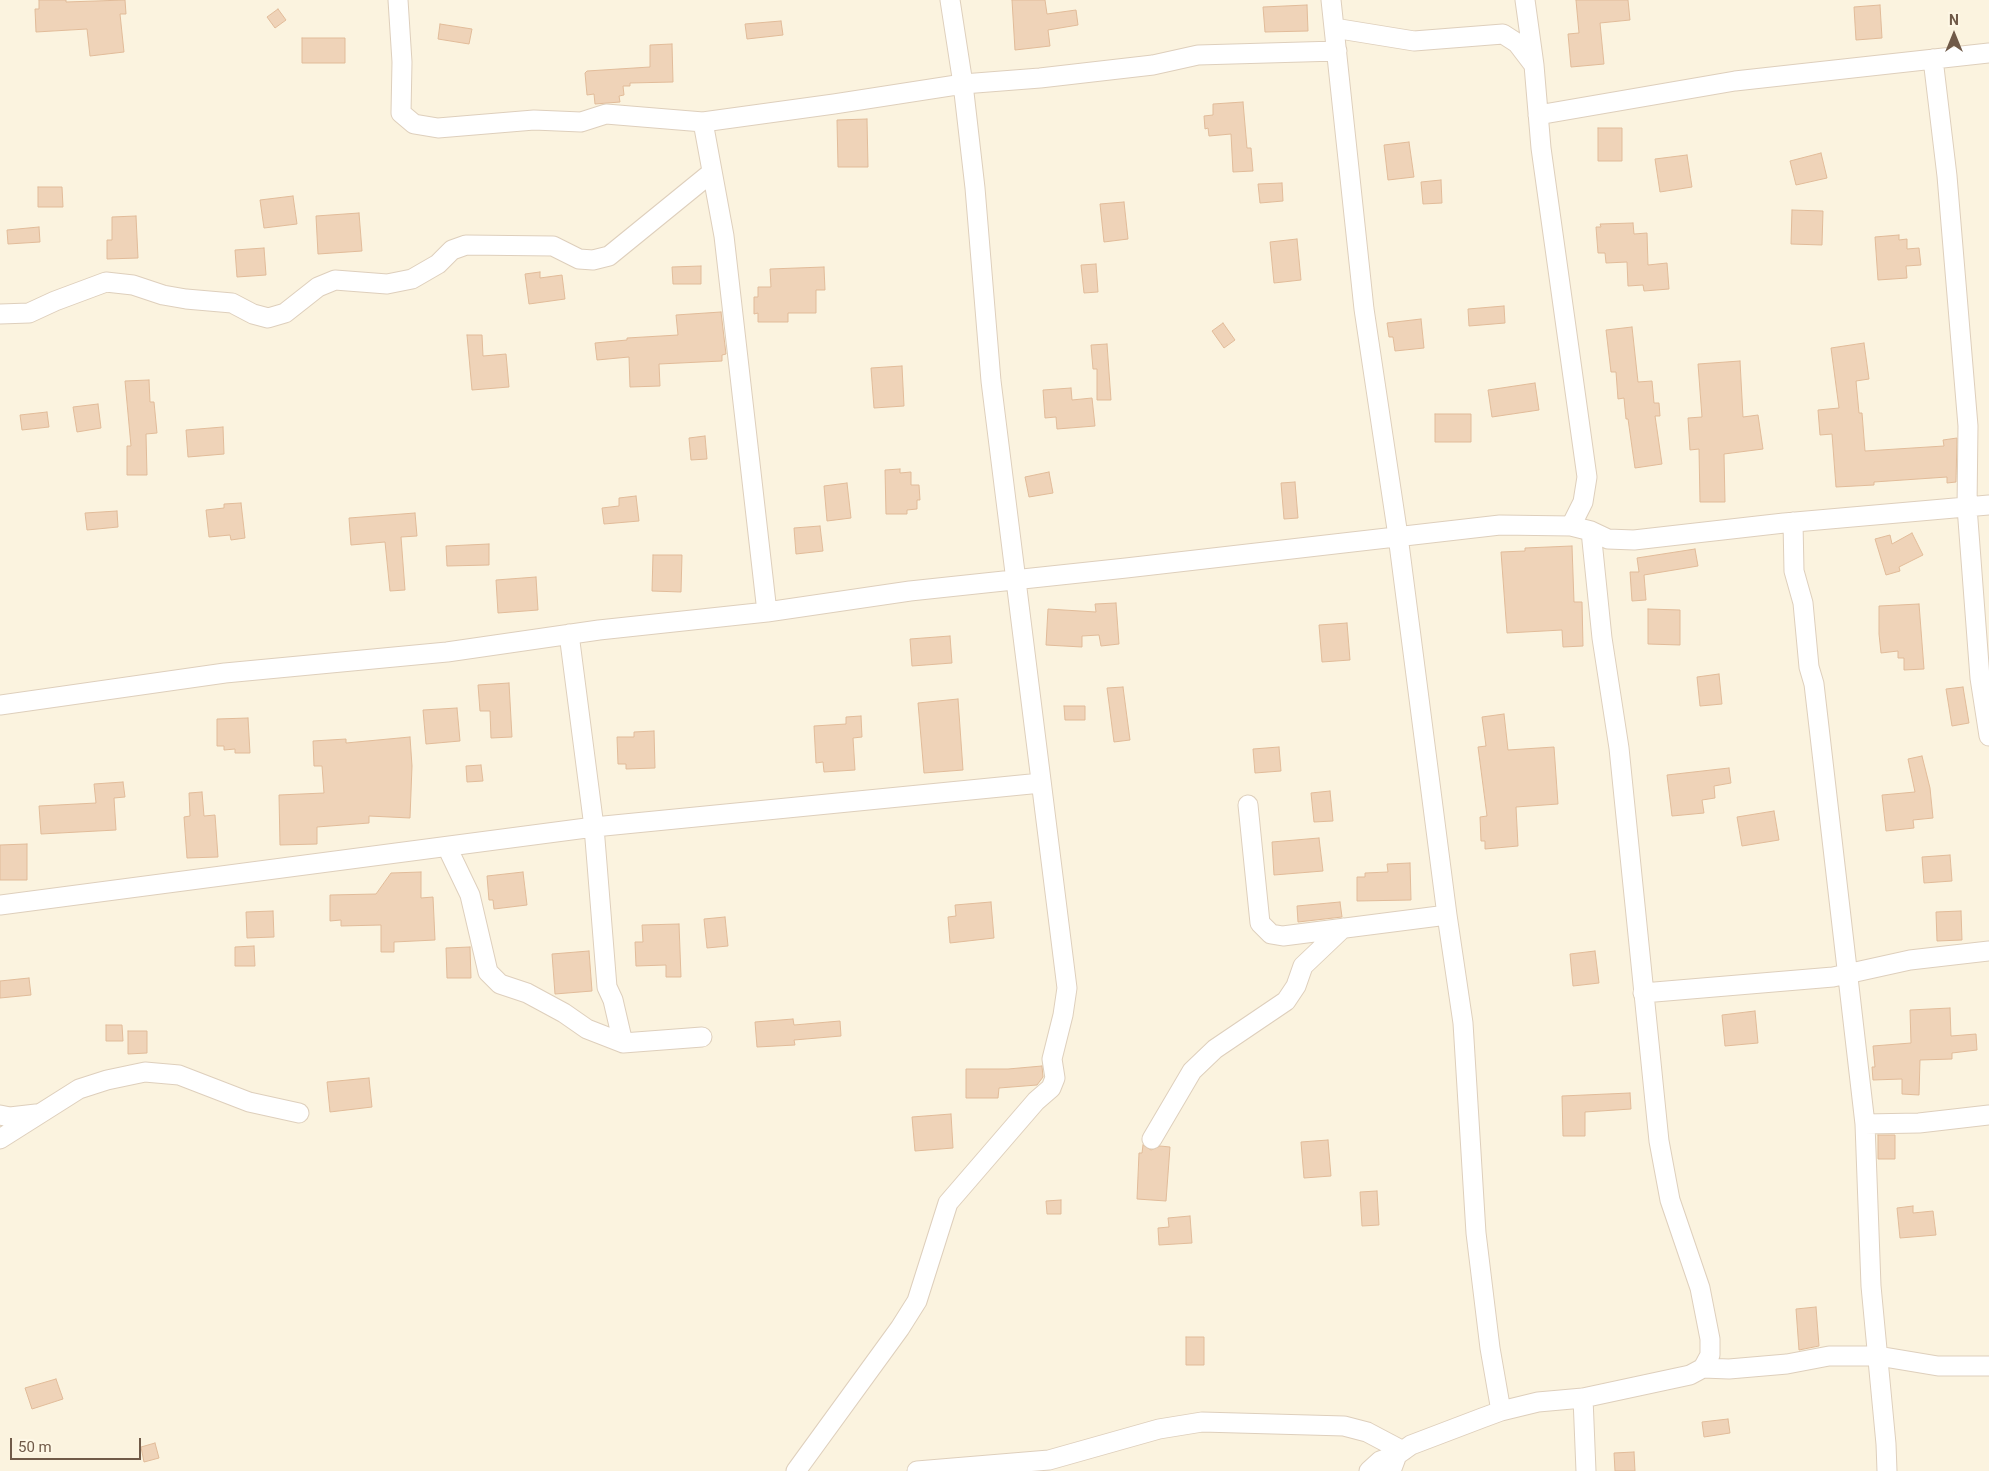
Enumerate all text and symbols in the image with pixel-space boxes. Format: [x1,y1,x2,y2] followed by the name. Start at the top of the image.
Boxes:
[1929,10,1979,60] north arrow
[1949,12,1959,28] text: N
[12,1428,144,1460] scale bar
[18,1438,52,1456] text: 50 m

